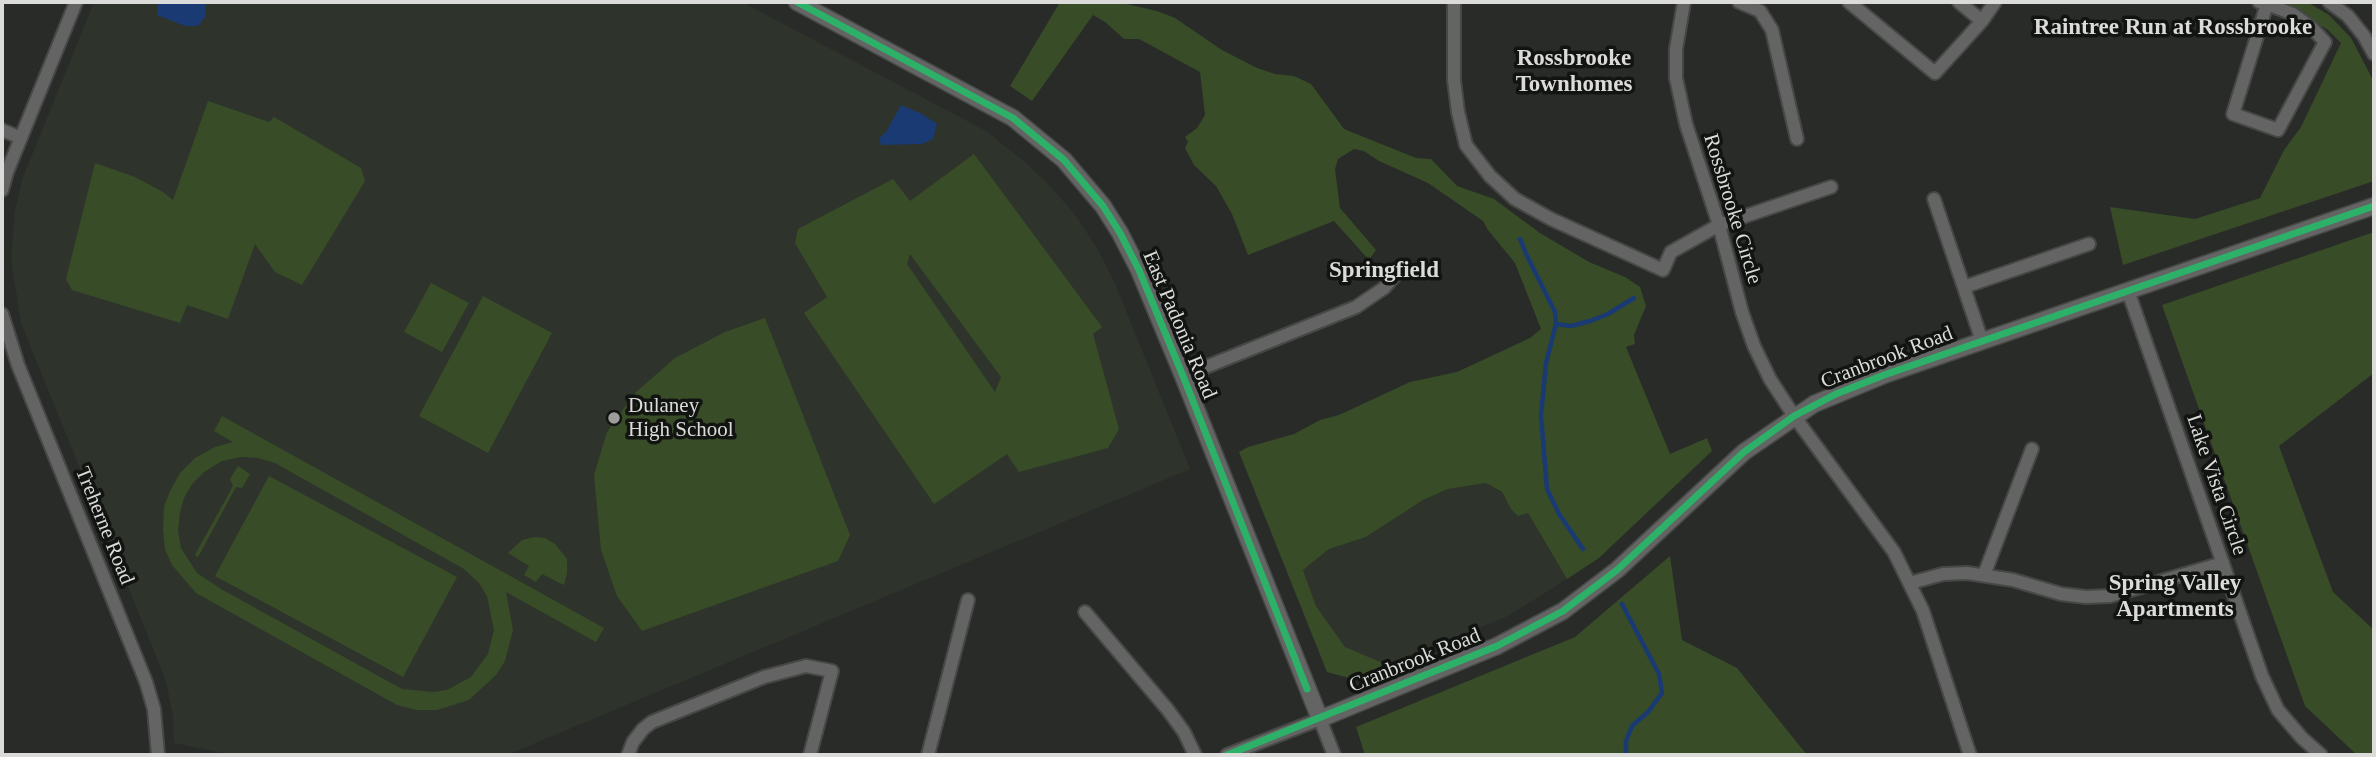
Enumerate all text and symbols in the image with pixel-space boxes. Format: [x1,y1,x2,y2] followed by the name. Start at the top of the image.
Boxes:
[2034,14,2312,42] district label: Raintree Run at Rossbrooke
[1516,45,1632,99] district label: Rossbrooke Townhomes
[1697,131,1767,287] street label: Rossbrooke Circle
[1136,247,1222,403] street label: East Padonia Road
[1329,257,1439,285] district label: Springfield
[1817,321,1957,395] street label: Cranbrook Road
[628,393,734,443] place label: Dulaney High School
[606,410,622,426] marker: Dulaney High School
[2180,411,2252,559] street label: Lake Vista Circle
[69,464,139,588] street label: Treherne Road
[2109,570,2241,624] district label: Spring Valley Apartments
[1346,623,1484,699] street label: Cranbrook Road

